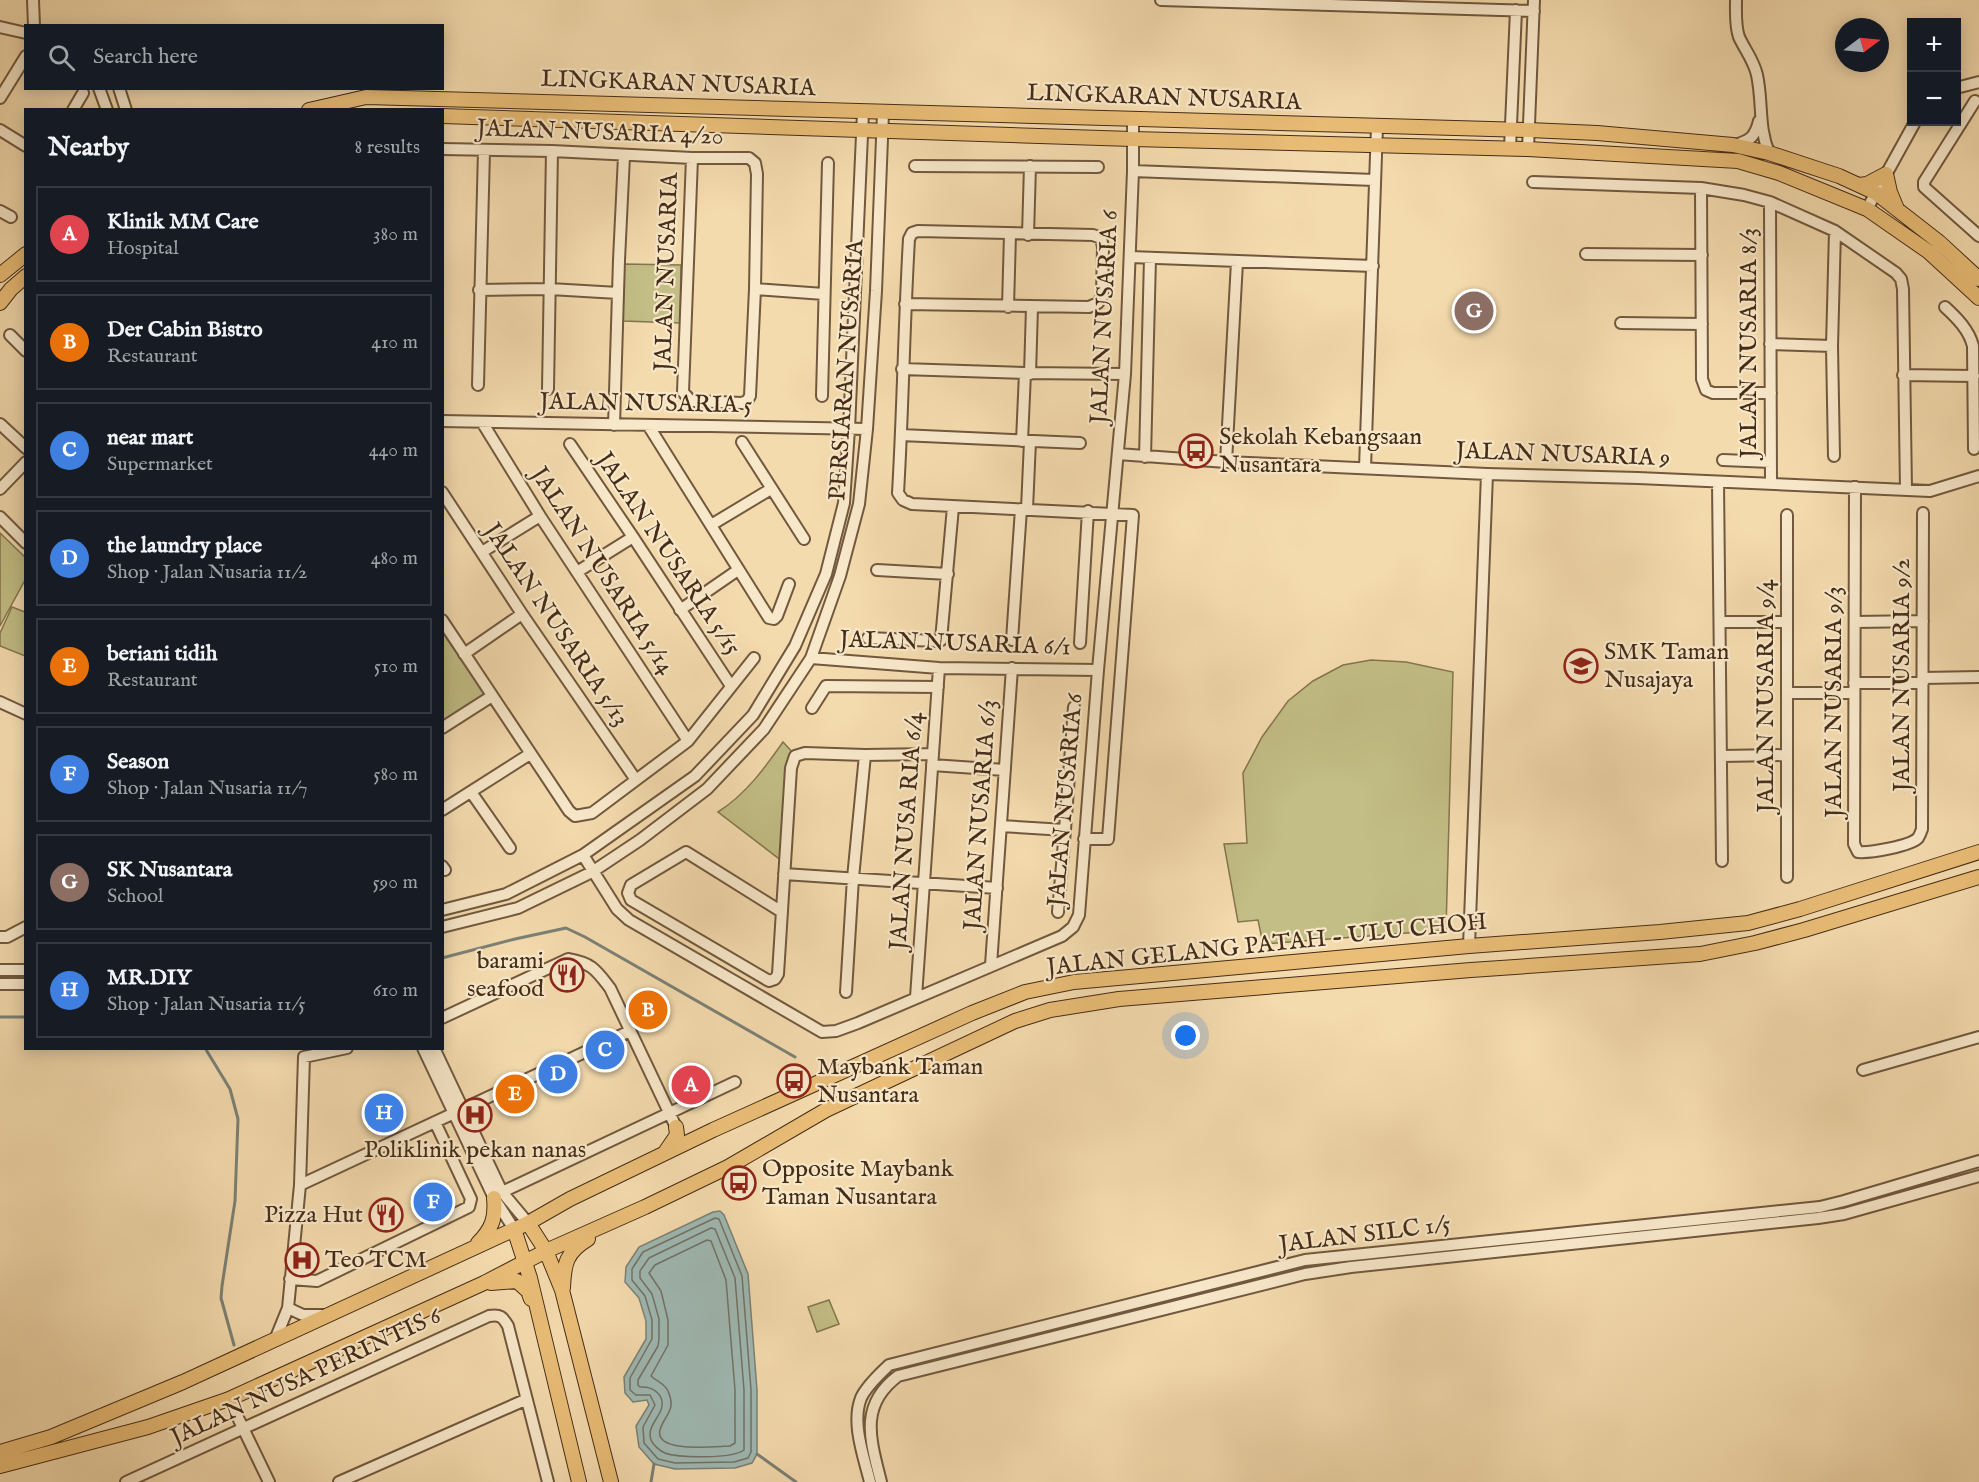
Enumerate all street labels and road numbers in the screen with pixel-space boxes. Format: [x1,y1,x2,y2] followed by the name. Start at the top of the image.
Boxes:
[540,64,817,104] street label: LINGKARAN NUSARIA
[1026,78,1303,118] street label: LINGKARAN NUSARIA
[473,113,724,153] street label: JALAN NUSARIA 4/20
[648,171,686,375] street label: JALAN NUSARIA
[1084,208,1126,428] street label: JALAN NUSARIA 6
[1734,228,1765,461] street label: JALAN NUSARIA 8/3
[822,237,872,502] street label: PERSIARAN NUSARIA
[536,387,753,421] street label: JALAN NUSARIA 5
[1452,436,1671,474] street label: JALAN NUSARIA 9
[587,444,748,662] street label: JALAN NUSARIA 5/15
[522,459,681,681] street label: JALAN NUSARIA 5/14
[475,515,636,733] street label: JALAN NUSARIA 5/13
[1887,558,1918,795] street label: JALAN NUSARIA 9/2
[1751,579,1782,816] street label: JALAN NUSARIA 9/4
[1819,586,1850,821] street label: JALAN NUSARIA 9/3
[836,624,1071,664] street label: JALAN NUSARIA 6/1
[1041,691,1091,911] street label: JALAN NUSARIA 6
[957,699,1005,934] street label: JALAN NUSARIA 6/3
[883,711,931,954] street label: JALAN NUSA RIA 6/4
[1042,906,1489,984] street label: JALAN GELANG PATAH - ULU CHOH
[1274,1209,1453,1261] street label: JALAN SILC 1/5
[163,1300,447,1455] street label: JALAN NUSA PERINTIS 6

